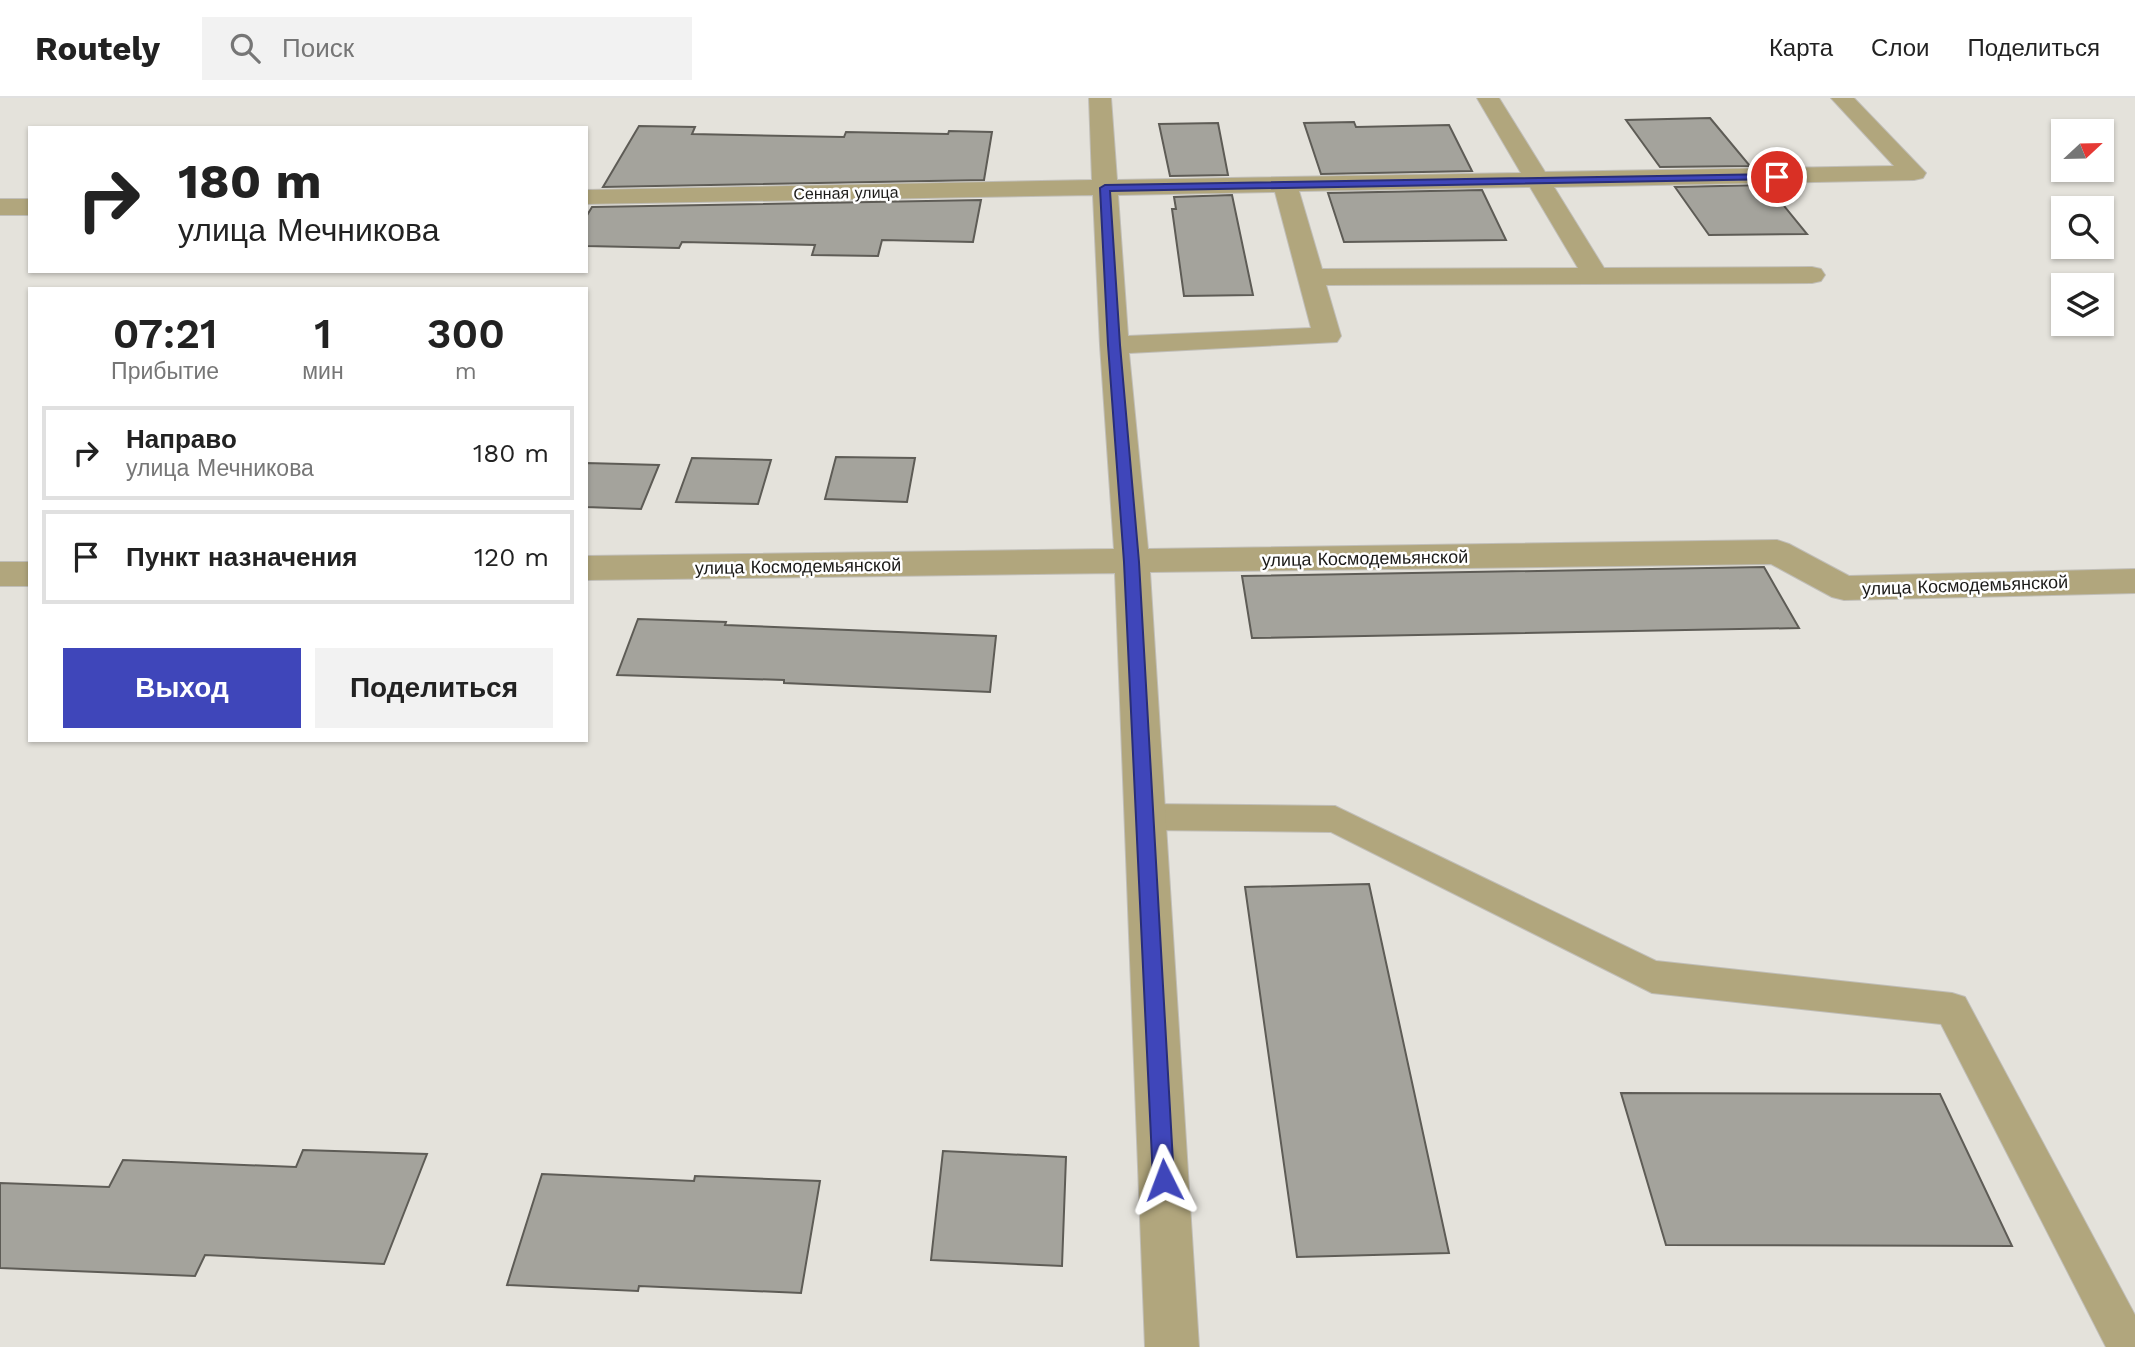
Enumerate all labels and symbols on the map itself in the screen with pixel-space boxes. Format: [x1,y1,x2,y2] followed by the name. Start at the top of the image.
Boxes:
[2051,119,2114,182] north arrow
[1747,147,1807,207] pin
[793,183,899,203] street label: Сенная улица
[1262,546,1468,570] street label: улица Космодемьянской
[695,554,901,578] street label: улица Космодемьянской
[1862,571,2068,599] street label: улица Космодемьянской
[1127,1143,1201,1217] position arrow

